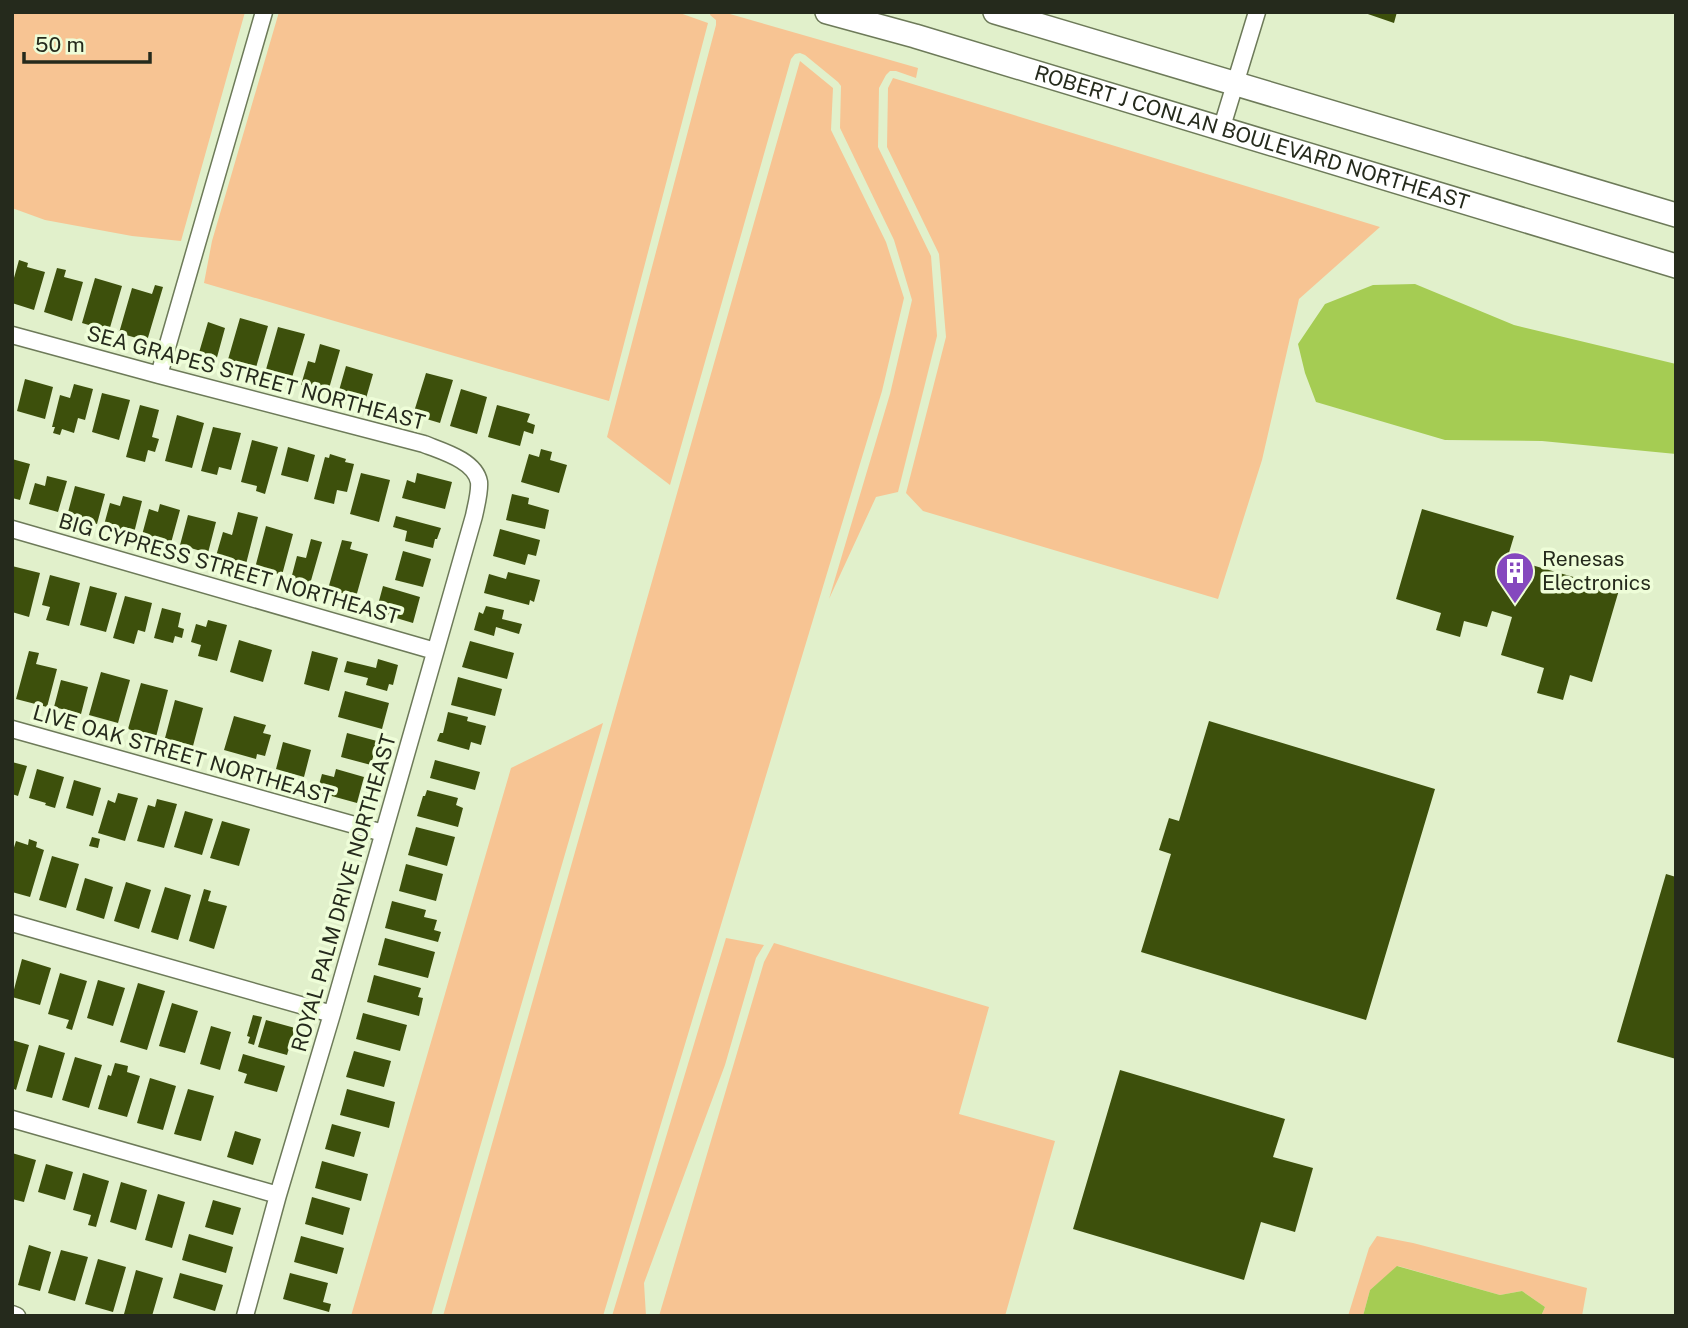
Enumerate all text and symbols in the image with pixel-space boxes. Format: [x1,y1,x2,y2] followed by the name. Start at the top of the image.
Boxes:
[24,21,150,65] scale bar
[35,32,85,57] text: 50 m
[1031,60,1472,215] street label: ROBERT J CONLAN BOULEVARD NORTHEAST
[84,320,428,435] street label: SEA GRAPES STREET NORTHEAST
[56,508,402,629] street label: BIG CYPRESS STREET NORTHEAST
[1542,546,1651,595] place label: Renesas Electronics
[1494,550,1536,605] building icon: Renesas Electronics
[30,700,336,809] street label: LIVE OAK STREET NORTHEAST
[286,731,401,1055] street label: ROYAL PALM DRIVE NORTHEAST

